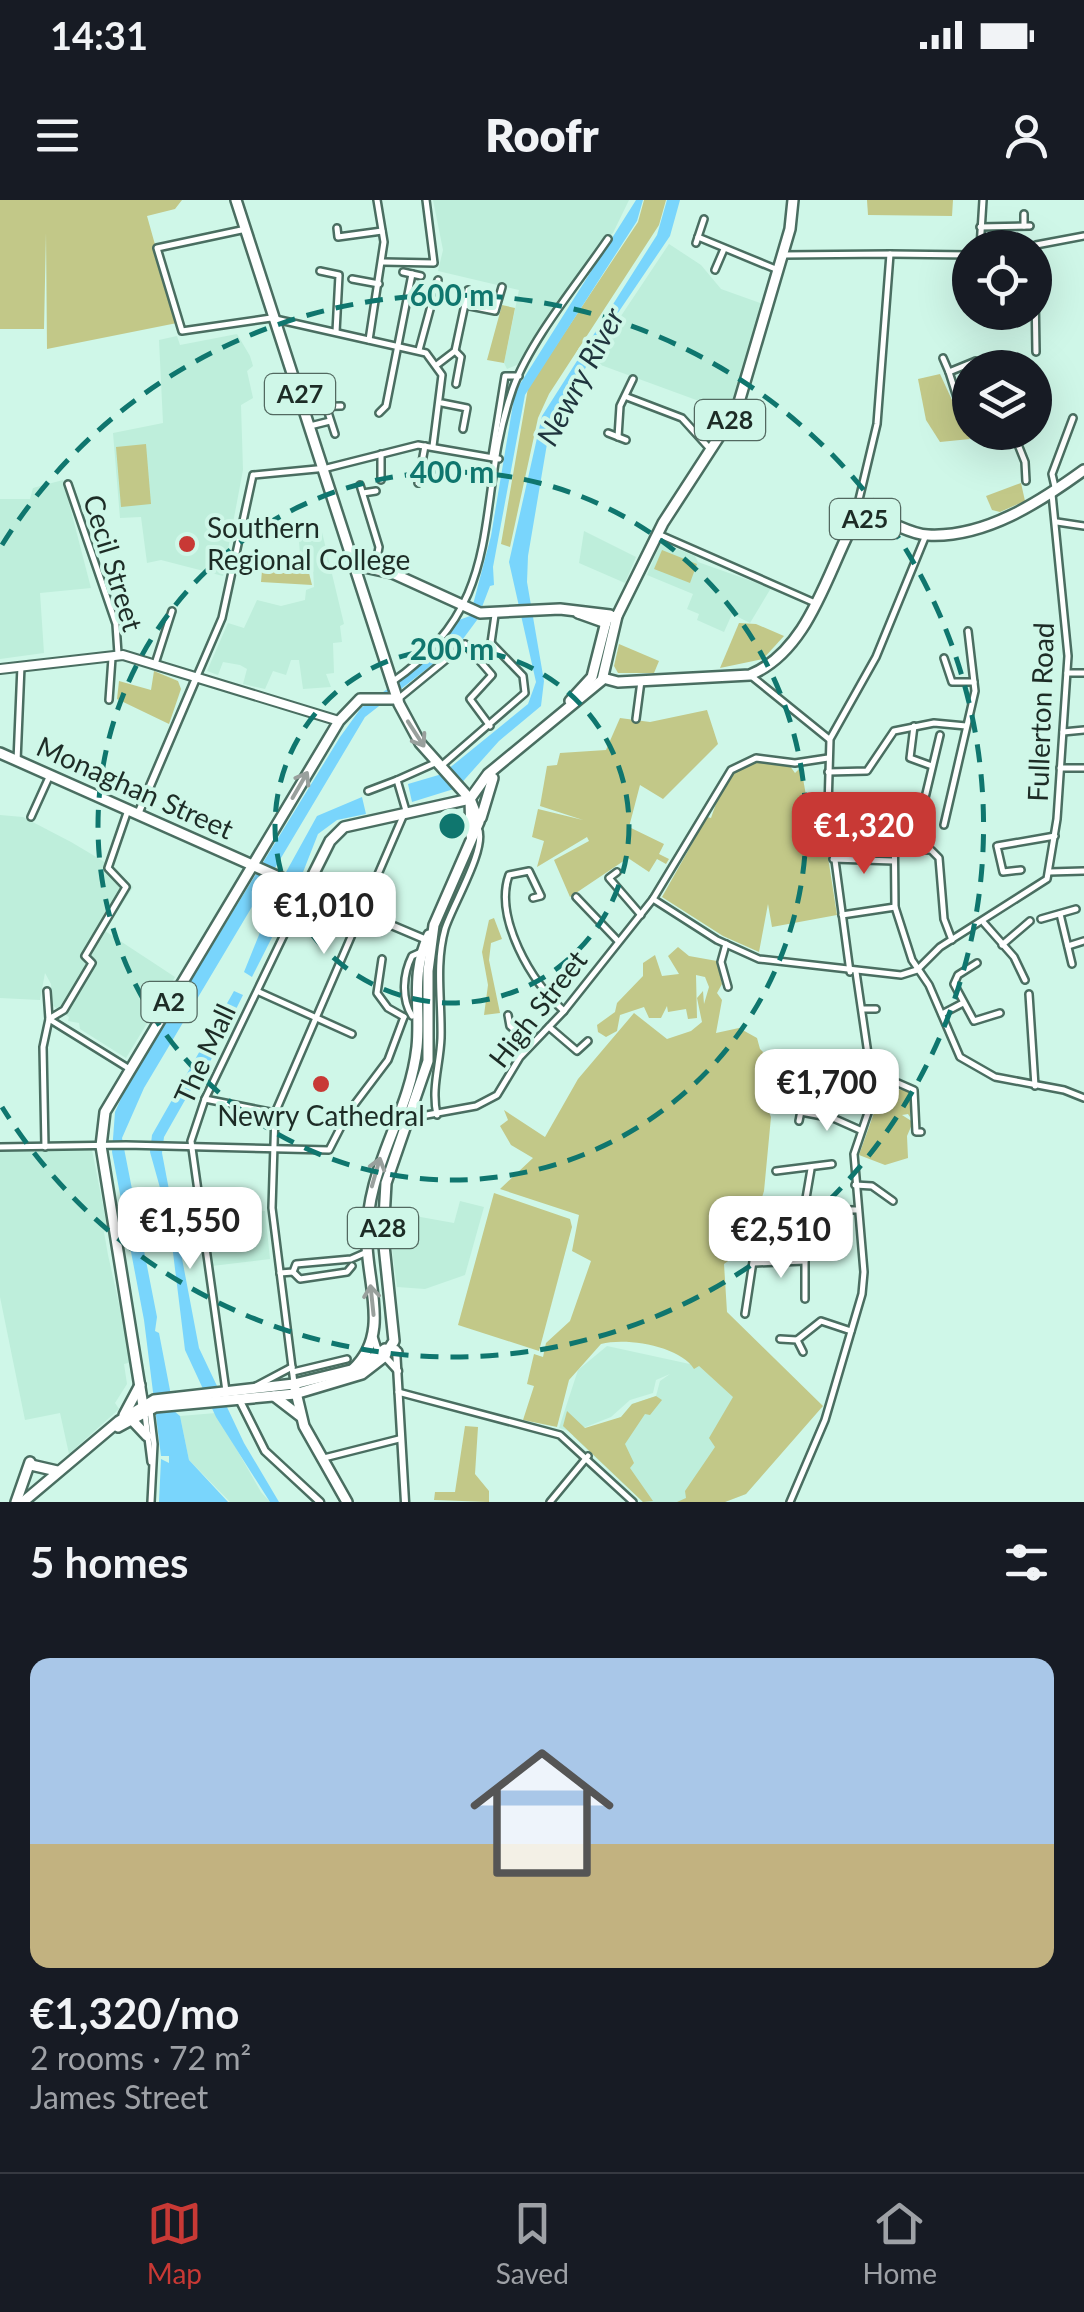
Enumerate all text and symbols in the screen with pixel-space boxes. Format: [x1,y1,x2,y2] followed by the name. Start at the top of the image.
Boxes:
[50,12,148,58] text: 14:31
[30,108,85,163] icon: menu
[485,108,599,162] text: Roofr
[999,108,1054,163] icon: person
[952,230,1052,450] map controls
[952,230,1052,330] button: locate
[410,276,494,312] text: 600 m
[528,300,631,451] water label: Newry River
[952,350,1052,450] button: layers
[265,374,335,414] road number: A27
[695,400,765,440] road number: A28
[410,453,494,489] text: 400 m
[77,490,151,635] street label: Cecil Street
[830,499,900,539] road number: A25
[207,510,410,576] place label: Southern Regional College
[176,533,198,555] marker: Southern Regional College
[1020,622,1060,802] street label: Fullerton Road
[410,630,494,666] text: 200 m
[405,720,426,748] one-way arrow
[32,729,239,846] street label: Monaghan Street
[291,770,311,800] one-way arrow
[783,792,945,877] pin: €1,320
[814,805,914,844] text: €1,320
[434,808,470,844] centre of rings
[243,872,405,957] pin: €1,010
[274,885,374,924] text: €1,010
[481,943,593,1074] street label: High Street
[142,982,196,1022] road number: A2
[166,998,242,1109] street label: The Mall
[746,1049,908,1134] pin: €1,700
[777,1062,877,1101] text: €1,700
[310,1073,332,1095] marker: Newry Cathedral
[217,1098,425,1132] place label: Newry Cathedral
[368,1157,386,1188] one-way arrow
[109,1187,271,1272] pin: €1,550
[700,1196,862,1281] pin: €2,510
[140,1200,240,1239] text: €1,550
[348,1208,418,1248] road number: A28
[731,1209,831,1248] text: €2,510
[363,1285,382,1317] one-way arrow
[999,1535,1054,1590] icon: filters
[30,1537,188,1587] text: 5 homes
[452,1723,632,1903] icon: home
[30,1988,239,2038] text: €1,320/mo
[30,2038,251,2077] text: 2 rooms · 72 m²
[30,2077,208,2116] text: James Street
[147,2196,202,2290] tab: Map
[496,2196,569,2290] tab: Saved
[863,2196,937,2290] tab: Home

